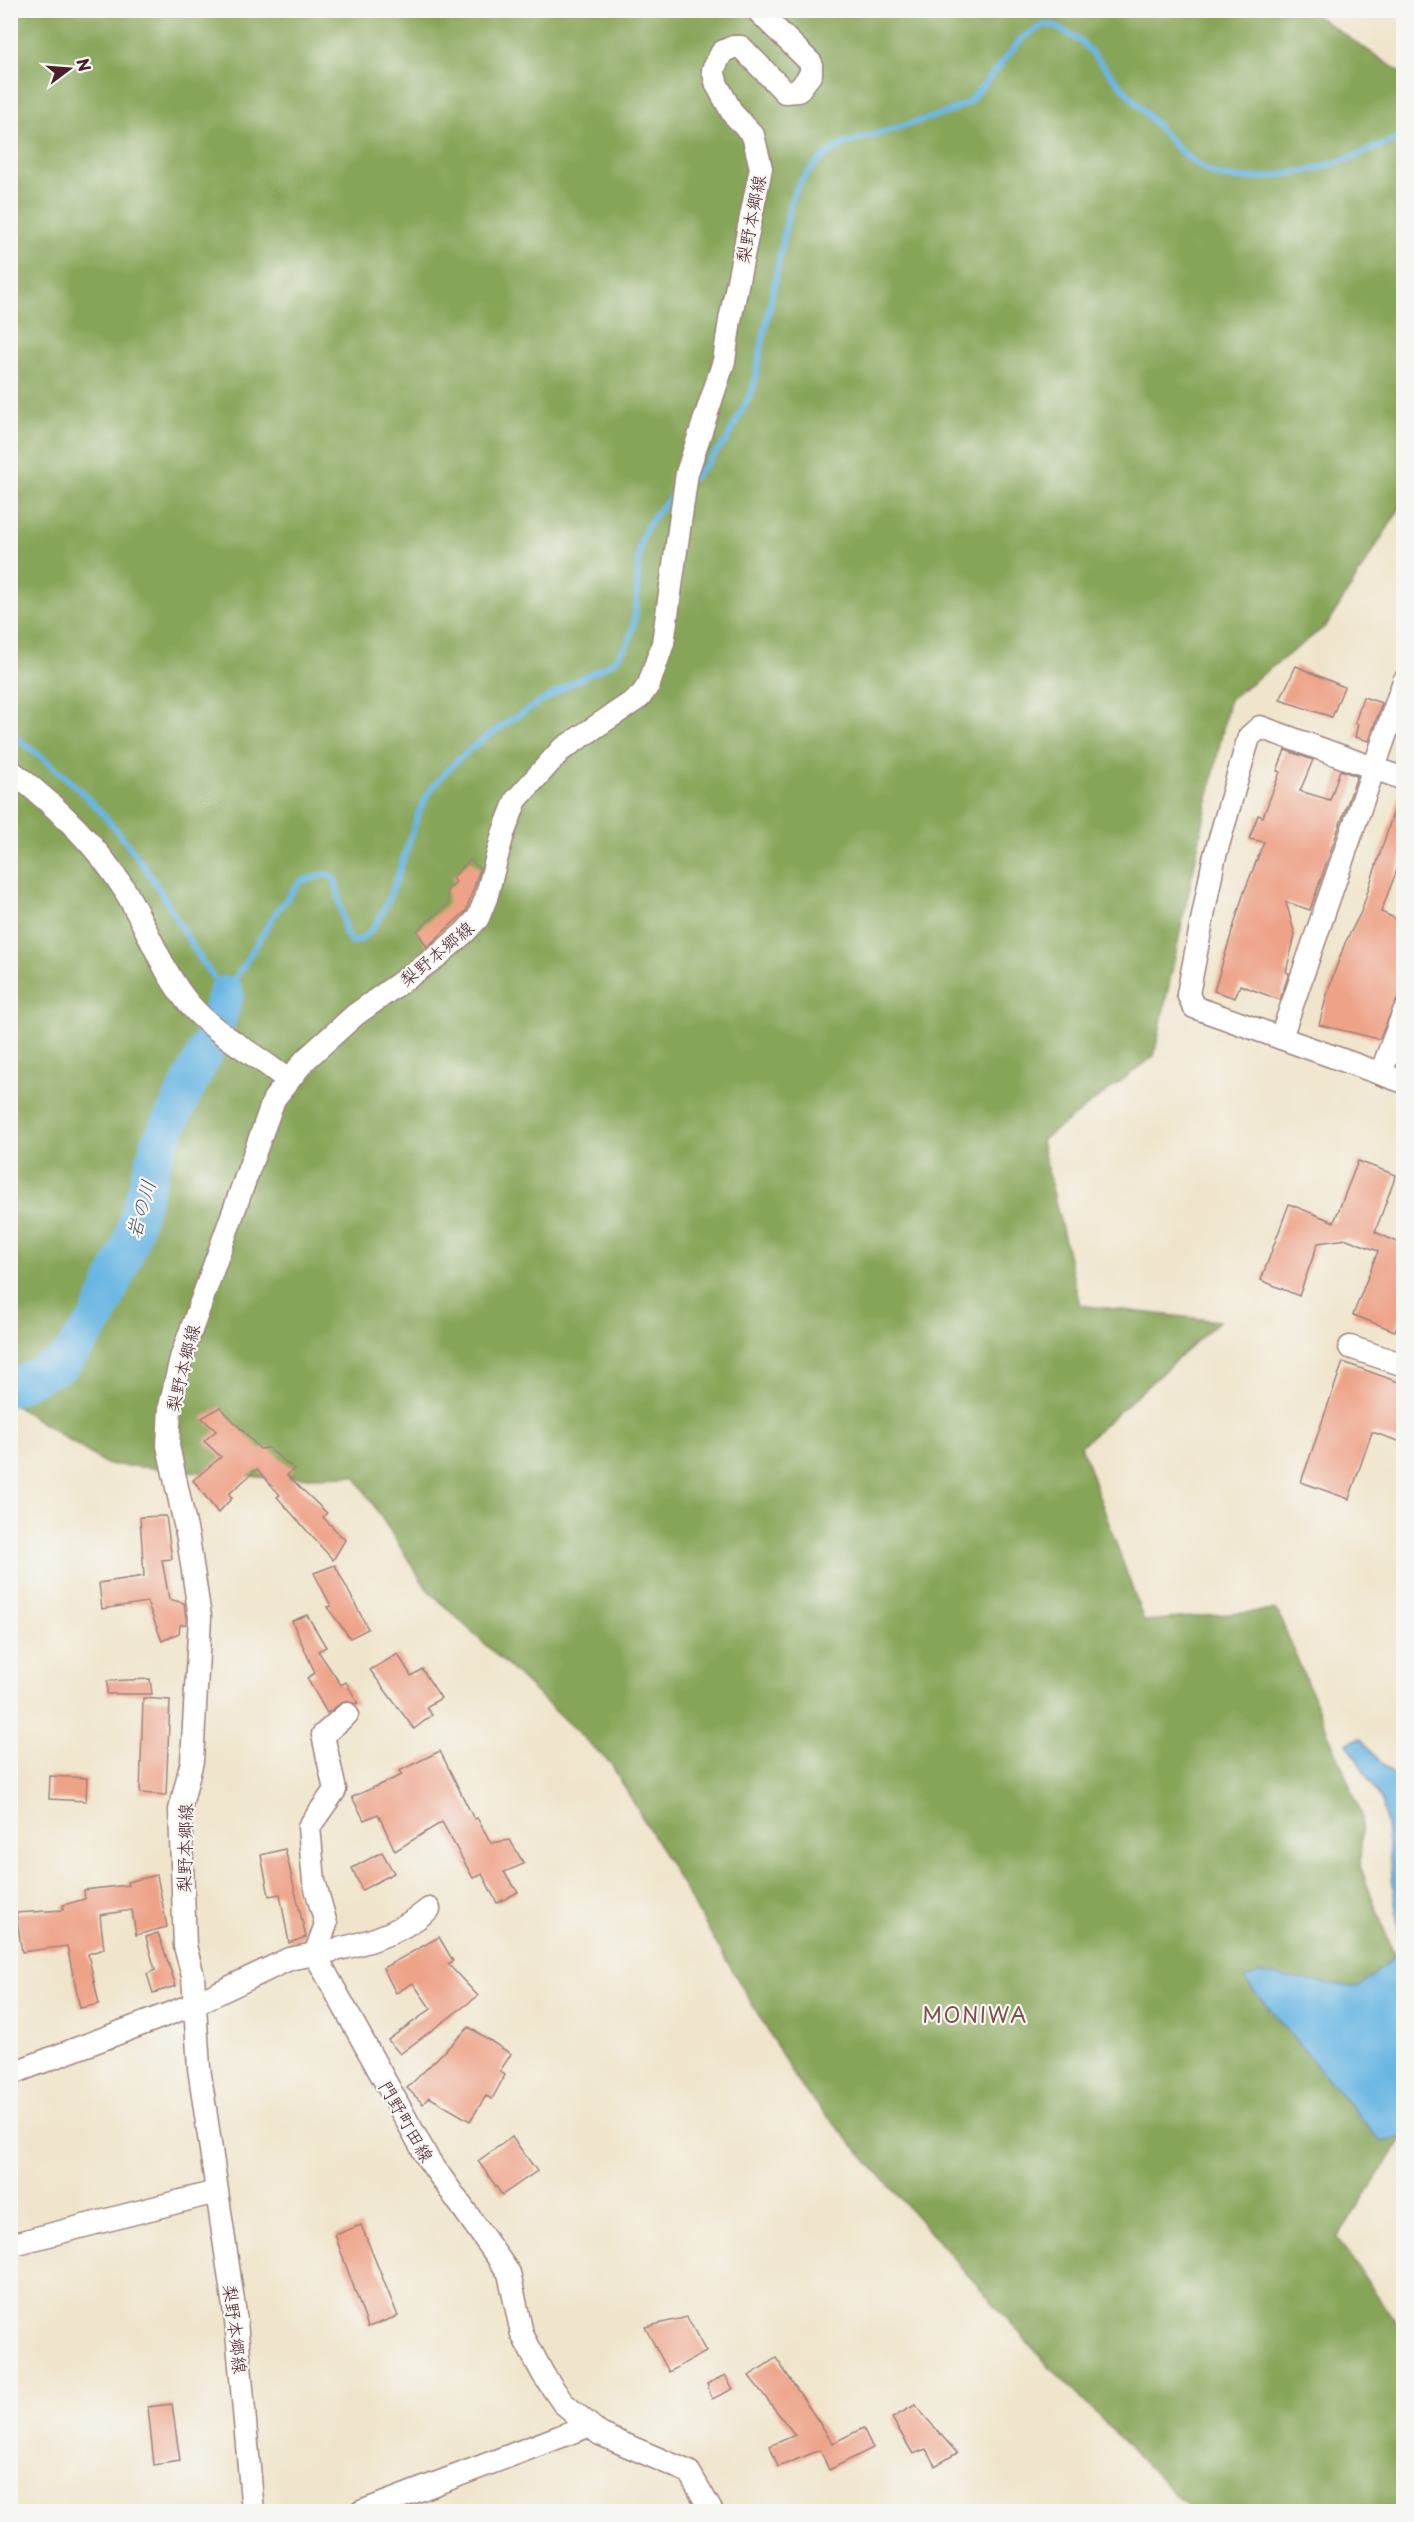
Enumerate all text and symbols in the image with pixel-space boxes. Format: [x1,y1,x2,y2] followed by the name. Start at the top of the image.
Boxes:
[39,39,99,99] north arrow
[71,55,98,74] text: N
[728,172,772,266] street label: 梨野本郷線
[393,914,479,992] street label: 梨野本郷線
[117,1176,163,1242] water label: 岩の川
[158,1321,206,1415] street label: 梨野本郷線
[170,1803,198,1893] street label: 梨野本郷線
[922,1998,1028,2030] district label: MONIWA
[373,2075,441,2167] street label: 門野町田線
[217,2283,255,2375] street label: 梨野本郷線

